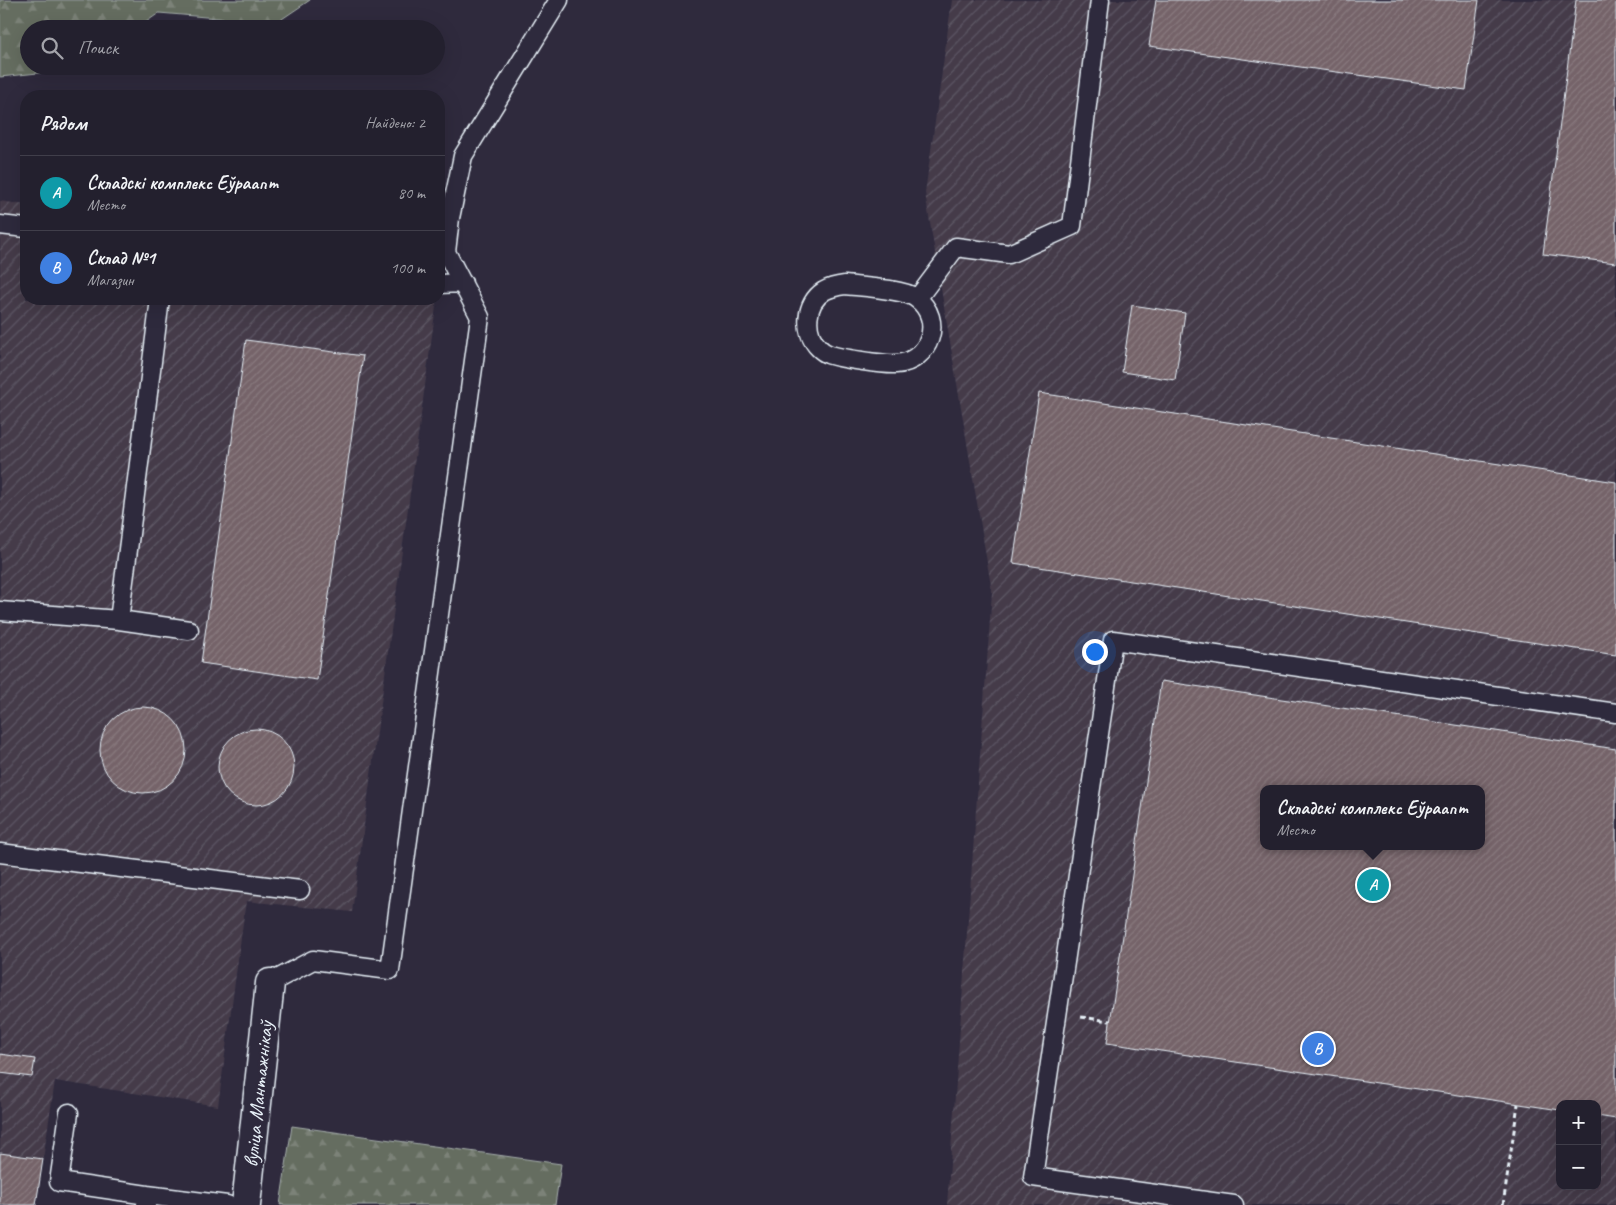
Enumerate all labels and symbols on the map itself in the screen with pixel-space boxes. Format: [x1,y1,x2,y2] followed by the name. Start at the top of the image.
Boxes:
[1082,639,1108,665] your location
[1357,866,1389,904] pin: A
[237,1018,279,1168] street label: вуліца Мантажнікаў
[1302,1030,1334,1068] pin: B

